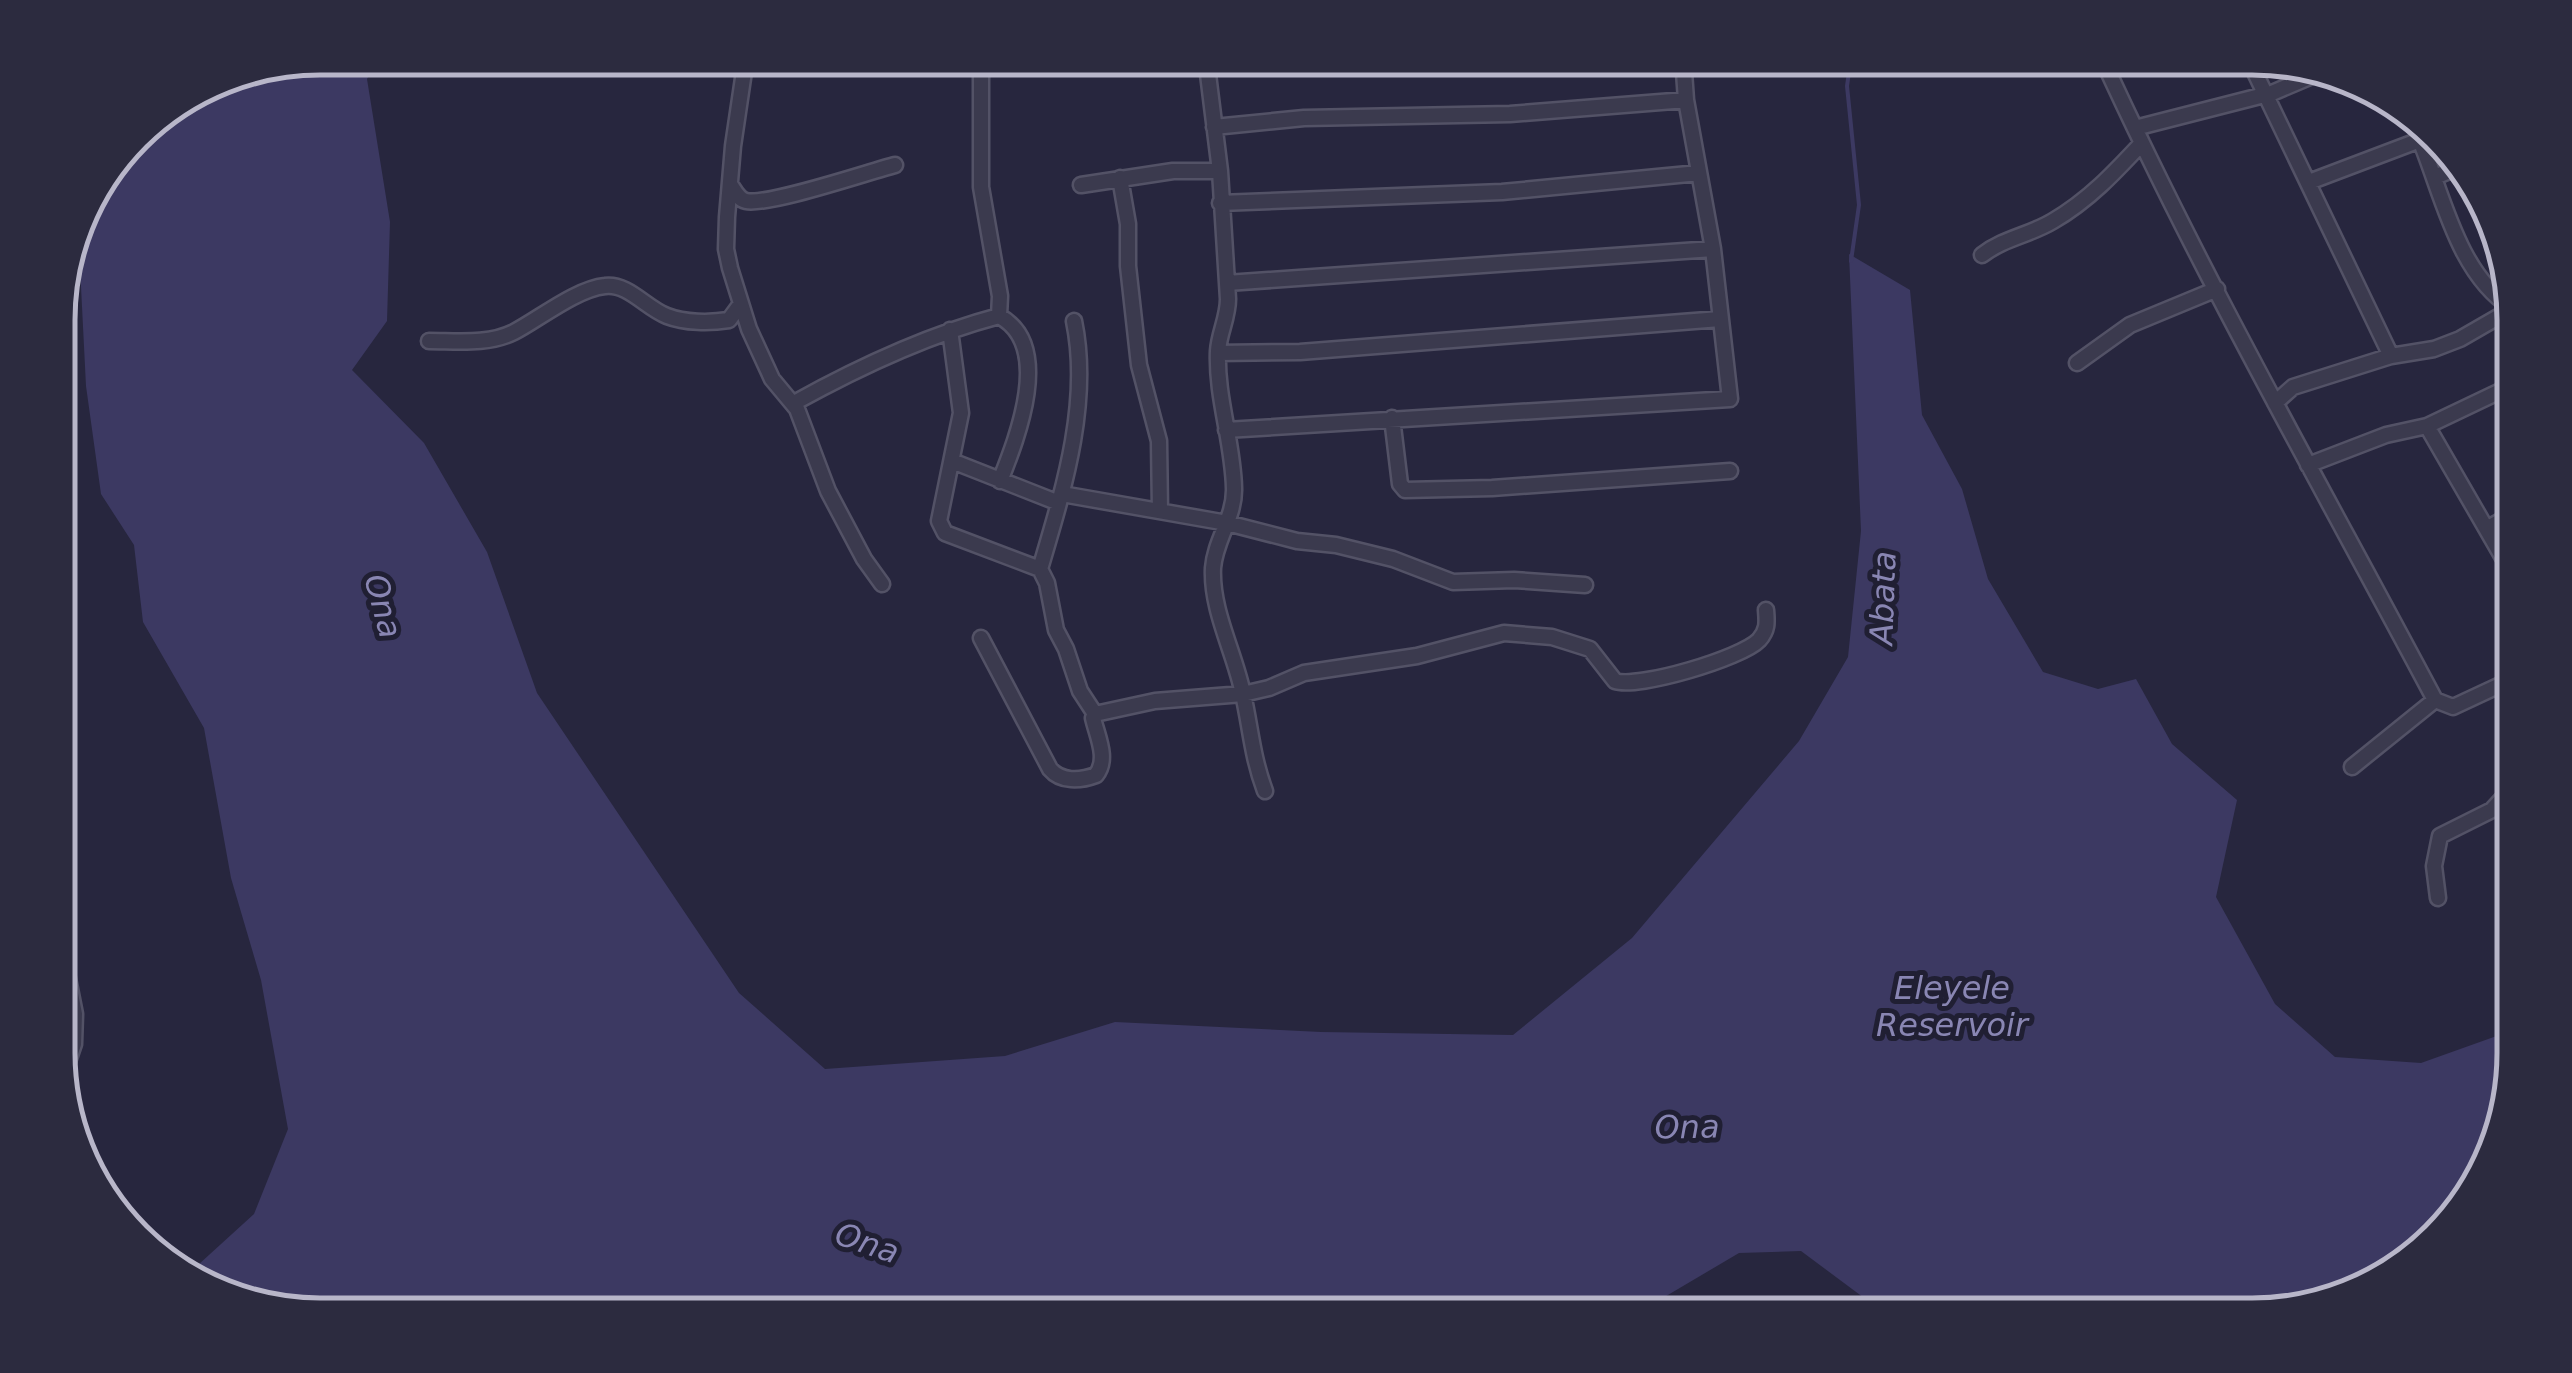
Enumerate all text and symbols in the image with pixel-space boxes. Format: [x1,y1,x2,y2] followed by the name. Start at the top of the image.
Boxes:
[1862,550,1904,648] water label: Abata
[356,570,410,642] water label: Ona
[1876,969,2030,1044] water label: Eleyele Reservoir
[1654,1107,1720,1147] water label: Ona
[830,1214,904,1272] water label: Ona

